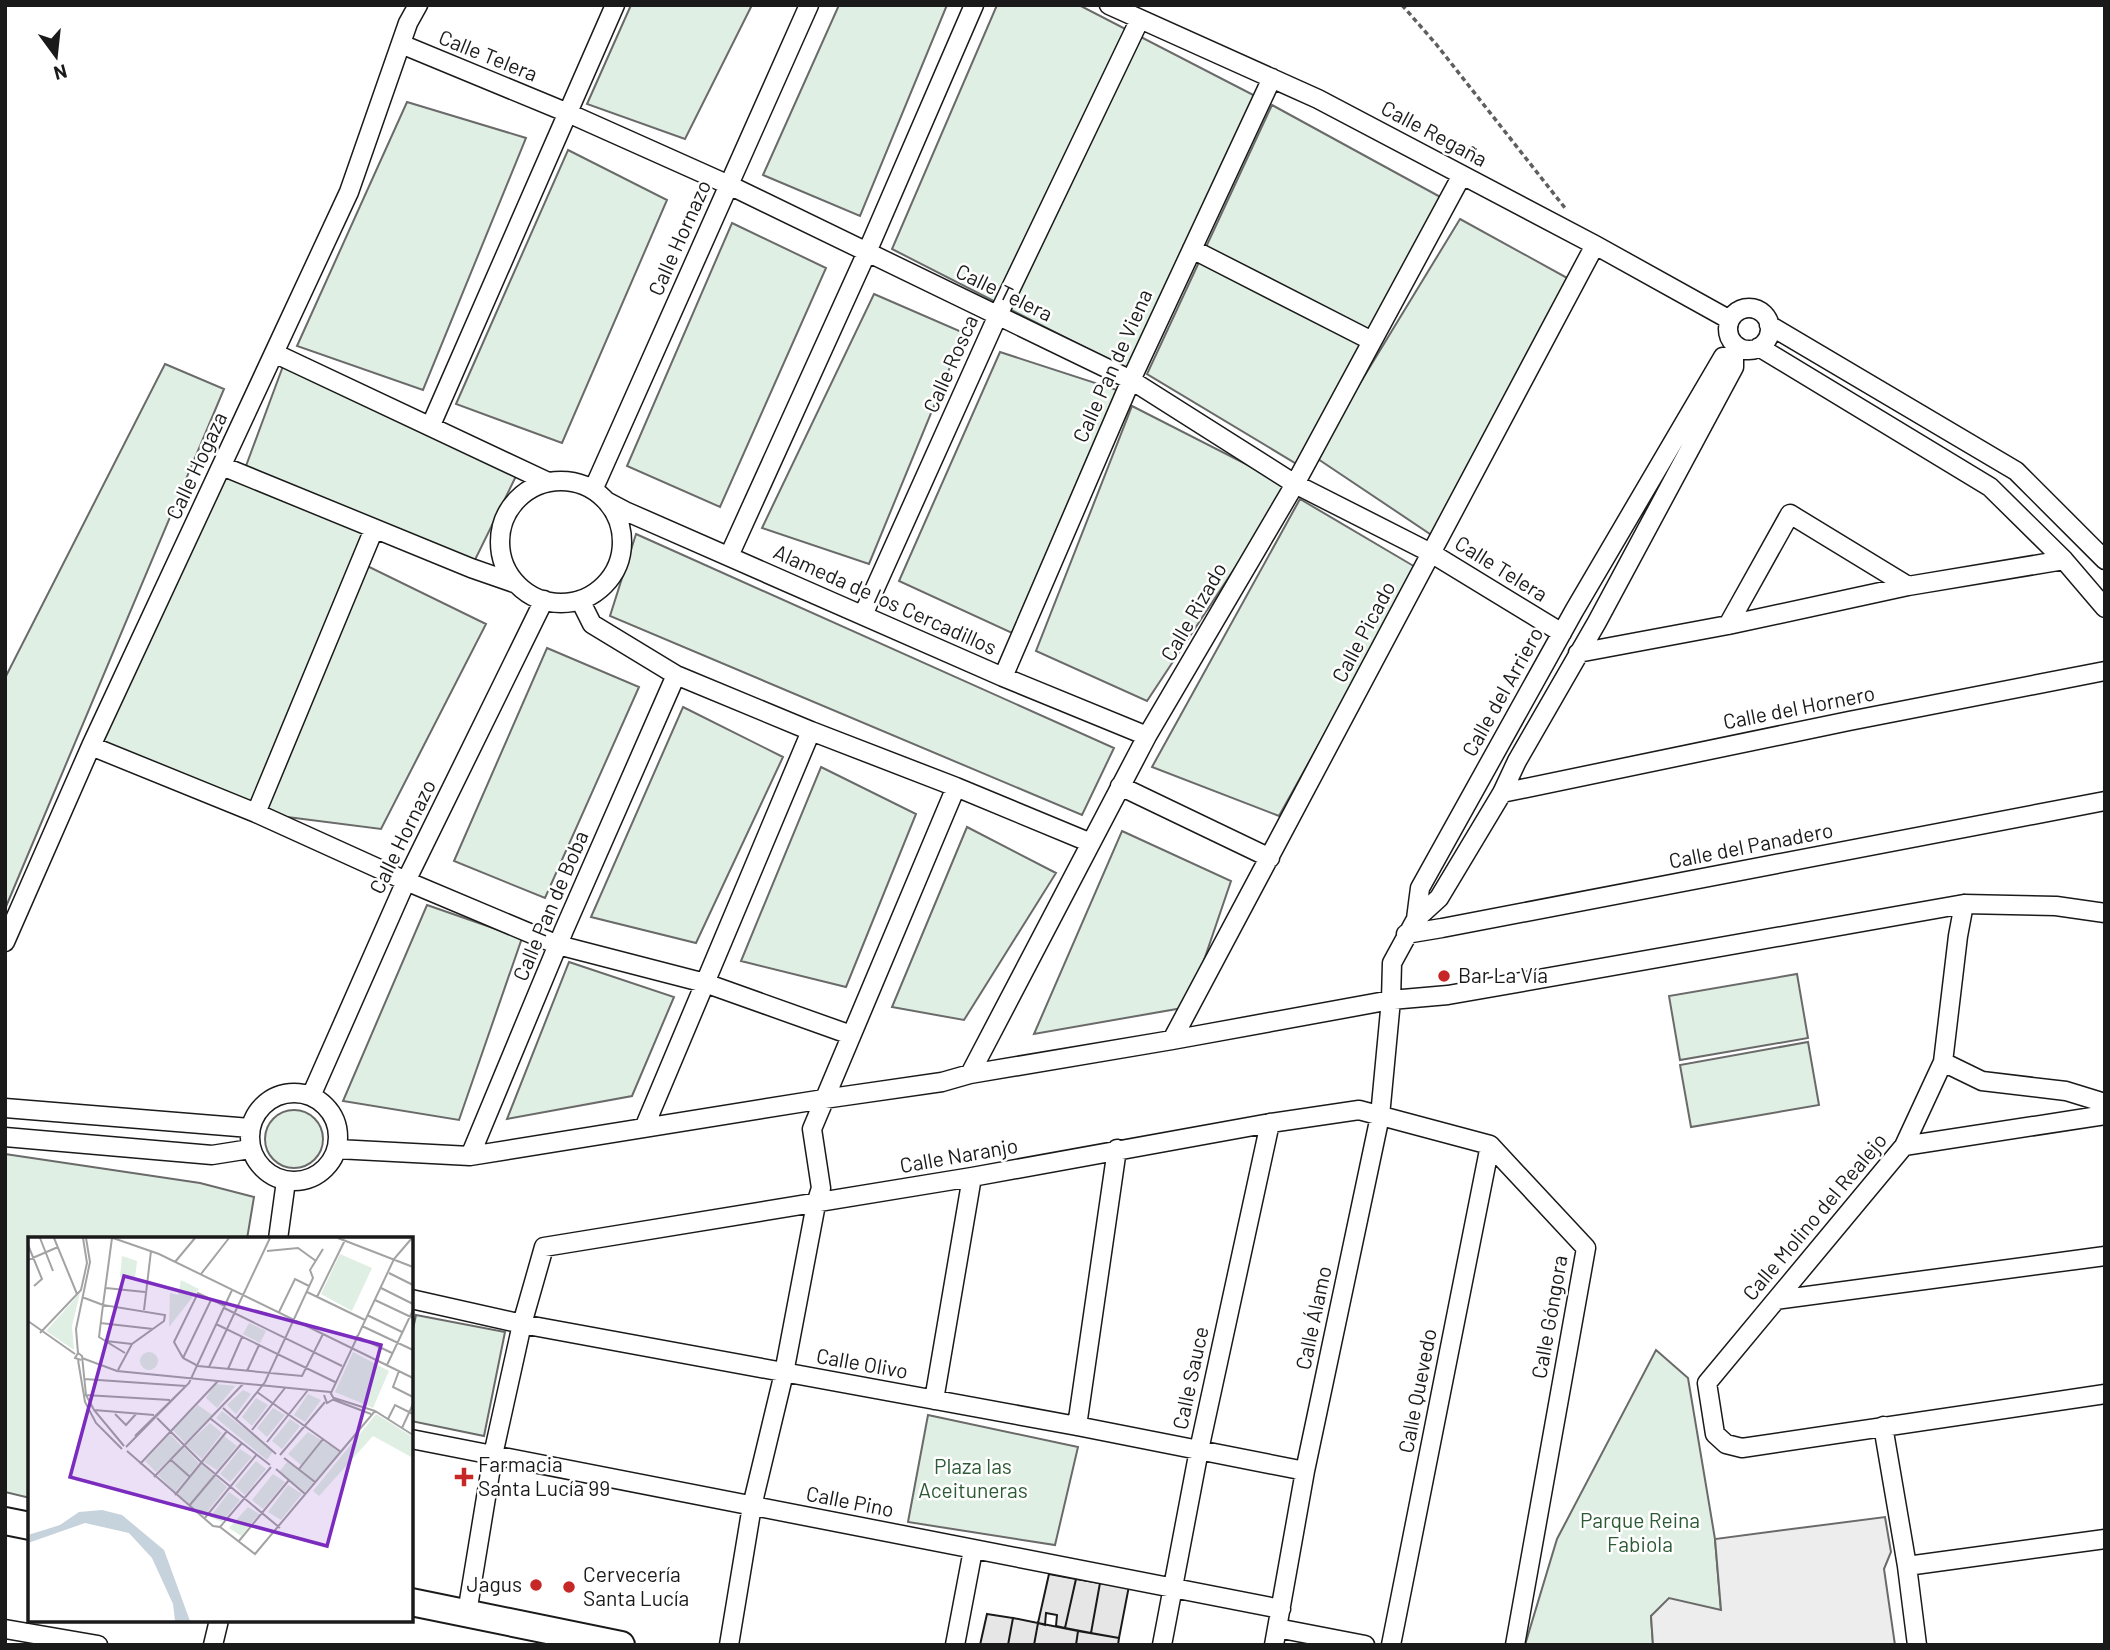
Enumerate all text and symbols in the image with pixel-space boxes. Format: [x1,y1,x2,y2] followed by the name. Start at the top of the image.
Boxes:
[21,21,91,91] north arrow
[435,23,542,86] street label: Calle Telera
[51,60,70,86] text: N
[1377,94,1492,171] street label: Calle Regaña
[642,176,715,299] street label: Calle Hornazo
[952,258,1057,326] street label: Calle Telera
[1067,285,1157,446] street label: Calle Pan de Viena
[917,311,982,416] street label: Calle Rosca
[160,408,231,523] street label: Calle Hogaza
[1451,529,1553,606] street label: Calle Telera
[770,538,1001,659] street label: Alameda de los Cercadillos
[1154,558,1231,665] street label: Calle Rizado
[1326,577,1400,686] street label: Calle Picado
[1456,622,1547,760] street label: Calle del Arriero
[1721,680,1877,734] street label: Calle del Hornero
[363,775,440,898] street label: Calle Hornazo
[1666,816,1835,873] street label: Calle del Panadero
[507,827,593,984] street label: Calle Pan de Boba
[1458,962,1548,987] place label: Bar La Vía
[1436,968,1452,984] marker: Bar La Vía
[1737,1127,1891,1305] street label: Calle Molino del Realejo
[898,1132,1020,1177] street label: Calle Naranjo
[28,1237,413,1622] inset map
[1525,1253,1572,1380] street label: Calle Góngora
[1289,1264,1336,1372] street label: Calle Álamo
[1166,1324,1213,1431] street label: Calle Sauce
[1392,1326,1441,1455] street label: Calle Quevedo
[814,1342,910,1383] street label: Calle Olivo
[478,1451,610,1500] place label: Farmacia Santa Lucía 99
[918,1453,1028,1502] park label: Plaza las Aceituneras
[456,1469,472,1485] marker: Farmacia Santa Lucía 99
[804,1480,896,1521] street label: Calle Pino
[1580,1507,1700,1556] park label: Parque Reina Fabiola
[583,1561,689,1610] place label: Cervecería Santa Lucía
[467,1571,522,1596] place label: Jagus
[528,1577,544,1593] marker: Jagus
[561,1579,577,1595] marker: Cervecería Santa Lucía

